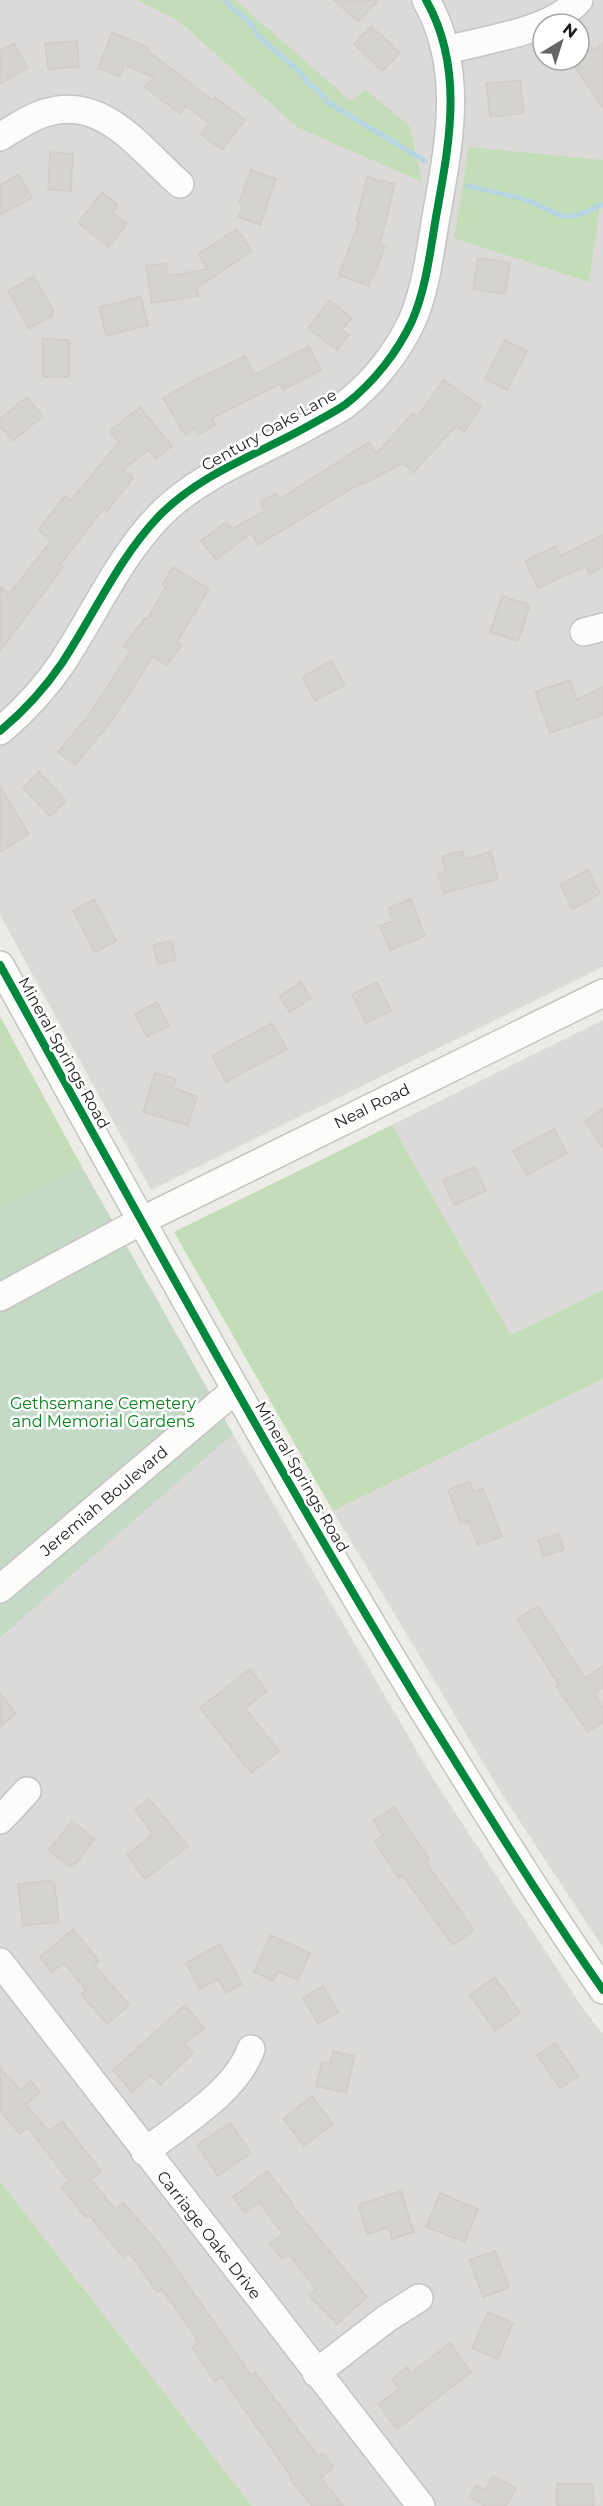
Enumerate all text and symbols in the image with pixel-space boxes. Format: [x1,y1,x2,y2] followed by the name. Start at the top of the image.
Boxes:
[531,12,591,72] north arrow
[559,19,581,42] text: N
[198,385,340,475] street label: Century Oaks Lane
[14,974,114,1132] street label: Mineral Springs Road
[331,1079,413,1133] street label: Neal Road
[10,1394,196,1431] park label: Gethsemane Cemetery and Memorial Gardens
[251,1398,353,1556] street label: Mineral Springs Road
[36,1442,172,1561] street label: Jeremiah Boulevard
[153,2167,265,2303] street label: Carriage Oaks Drive

